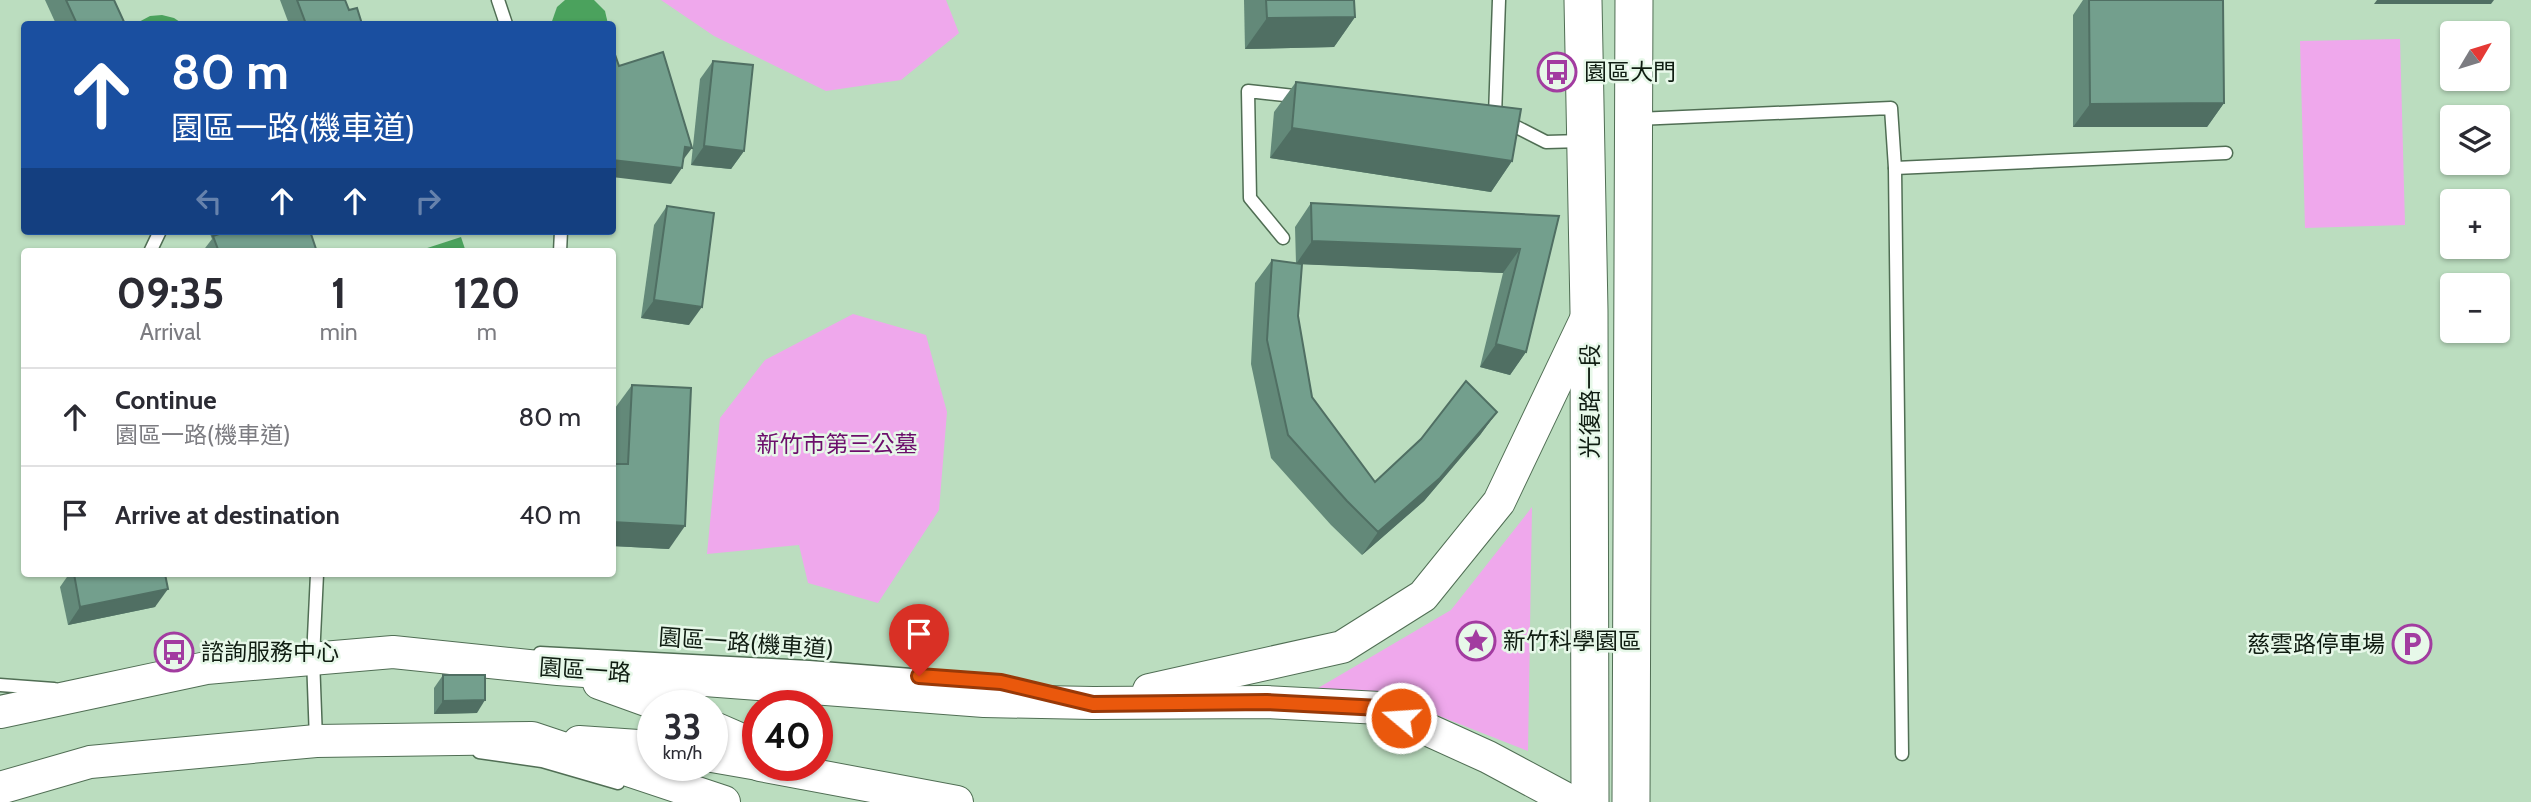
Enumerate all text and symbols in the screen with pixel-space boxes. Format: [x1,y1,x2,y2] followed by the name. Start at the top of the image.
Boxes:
[2440,21,2510,91] north arrow
[2440,21,2510,343] map controls
[171,42,289,101] text: 80 m
[56,49,147,140] icon: ahead
[1536,51,1578,93] bus stop icon: 園區大門
[1584,58,1676,86] place label: 園區大門
[2440,105,2510,175] button: layers
[171,108,415,147] text: 園區一路(機車道)
[190,182,228,220] icon: left
[263,182,301,220] icon: ahead
[336,182,374,220] icon: ahead
[409,182,447,220] icon: right
[2440,189,2510,259] button: +
[116,267,224,319] text: 09:35
[331,267,346,319] text: 1
[453,267,521,319] text: 120
[2440,273,2510,343] button: −
[140,318,201,346] text: Arrival
[320,318,358,346] text: min
[477,318,497,346] text: m
[1576,344,1604,459] street label: 光復路一段
[115,384,217,416] text: Continue
[56,398,94,436] icon: ahead
[518,401,581,433] text: 80 m
[115,421,290,449] text: 園區一路(機車道)
[757,430,918,458] park label: 新竹市第三公墓
[56,496,94,534] icon: arrive
[115,499,340,531] text: Arrive at destination
[519,499,581,531] text: 40 m
[889,604,949,676] pin
[900,615,938,653] icon: arrive
[1455,620,1497,662] place icon: 新竹科學園區
[658,623,834,663] street label: 園區一路(機車道)
[2391,623,2433,665] parking icon: 慈雲路停車場
[1503,627,1641,655] place label: 新竹科學園區
[2247,630,2385,658] place label: 慈雲路停車場
[153,631,195,673] bus stop icon: 諮詢服務中心
[201,638,339,666] place label: 諮詢服務中心
[538,653,632,687] street label: 園區一路
[1364,681,1438,755] position arrow
[742,690,833,781] speed limit sign: 40
[664,705,701,748] text: 33
[663,742,702,764] text: km/h

